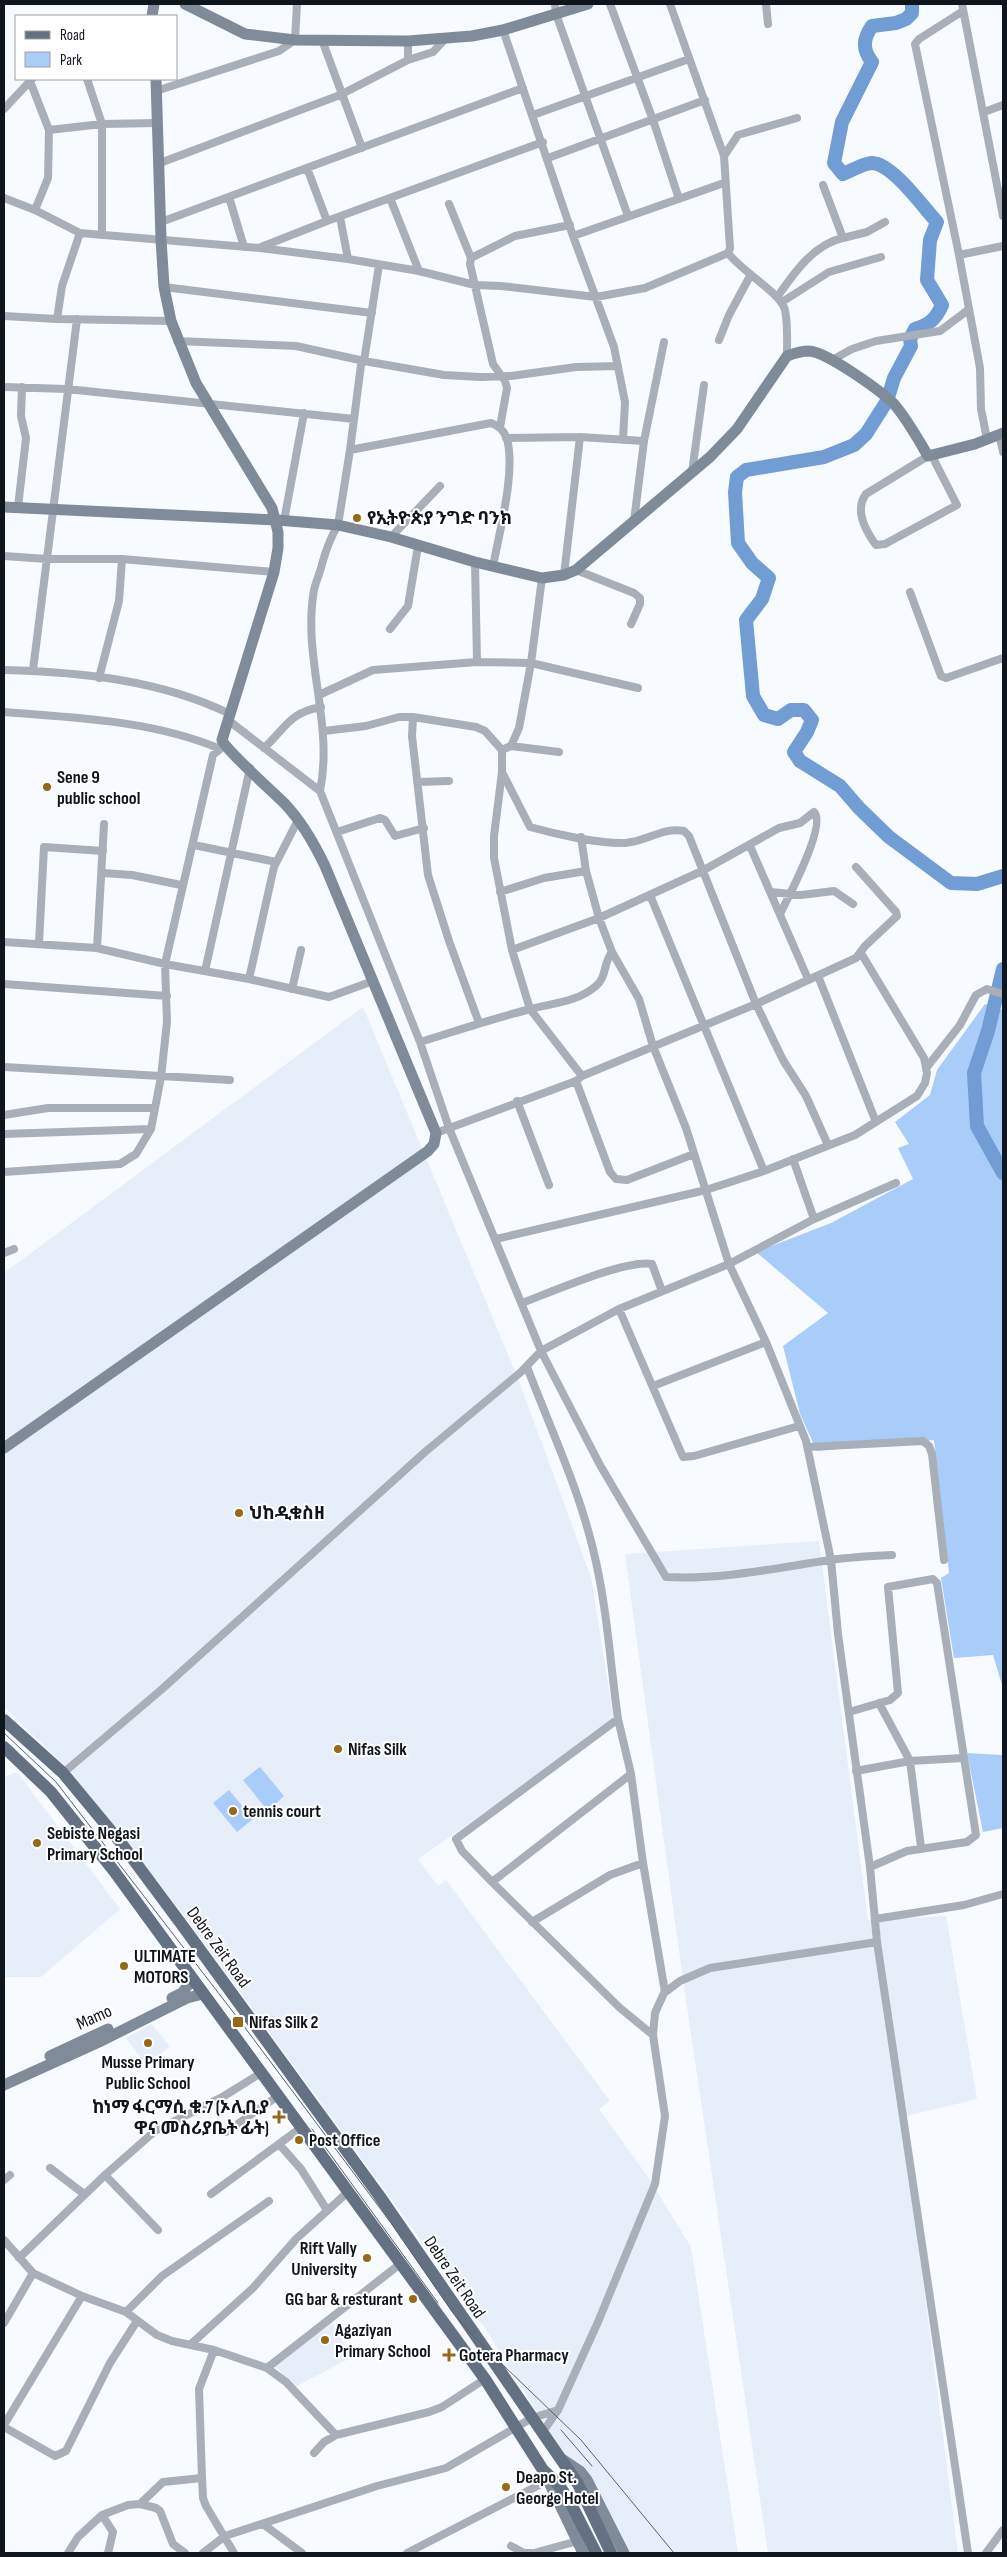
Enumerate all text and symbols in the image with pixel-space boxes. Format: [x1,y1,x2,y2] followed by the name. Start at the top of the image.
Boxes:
[15,15,178,80] legend
[60,26,85,45] text: Road
[60,51,82,70] text: Park
[367,508,512,529] place label: የኢትዮጵያ ንግድ ባንክ
[351,512,363,524] marker: የኢትዮጵያ ንግድ ባንክ
[57,767,140,809] place label: Sene 9 public school
[41,781,53,793] marker: Sene 9 public school
[249,1503,325,1524] place label: ህከዲቁስዘ
[233,1507,245,1519] marker: ህከዲቁስዘ
[348,1739,407,1760] place label: Nifas Silk
[332,1743,344,1755] marker: Nifas Silk
[243,1801,321,1822] place label: tennis court
[227,1805,239,1817] marker: tennis court
[47,1823,143,1865] place label: Sebiste Negasi Primary School
[31,1837,43,1849] marker: Sebiste Negasi Primary School
[182,1903,255,1992] street label: Debre Zeit Road
[134,1946,196,1988] place label: ULTIMATE MOTORS
[118,1960,130,1972] marker: ULTIMATE MOTORS
[73,2000,115,2035] street label: Mamo
[249,2012,319,2033] place label: Nifas Silk 2
[231,2015,245,2029] marker: Nifas Silk 2
[142,2037,154,2049] marker: Musse Primary Public School
[101,2052,195,2094] place label: Musse Primary Public School
[92,2097,269,2139] place label: ከነማ ፋርማሲ ቁ.7 (ኦሊቢያ ዋና መስሪያቤት ፊት)
[273,2111,285,2123] marker: ከነማ ፋርማሲ ቁ.7 (ኦሊቢያ ዋና መስሪያቤት ፊት)
[309,2130,380,2151] place label: Post Office
[293,2134,305,2146] marker: Post Office
[419,2232,490,2322] street label: Debre Zeit Road
[291,2238,358,2280] place label: Rift Vally University
[361,2252,373,2264] marker: Rift Vally University
[285,2289,403,2310] place label: GG bar & resturant
[407,2293,419,2305] marker: GG bar & resturant
[334,2320,431,2362] place label: Agaziyan Primary School
[319,2334,331,2346] marker: Agaziyan Primary School
[459,2345,569,2366] place label: Gotera Pharmacy
[443,2349,455,2361] marker: Gotera Pharmacy
[516,2467,599,2509] place label: Deapo St. George Hotel
[500,2481,512,2493] marker: Deapo St. George Hotel

